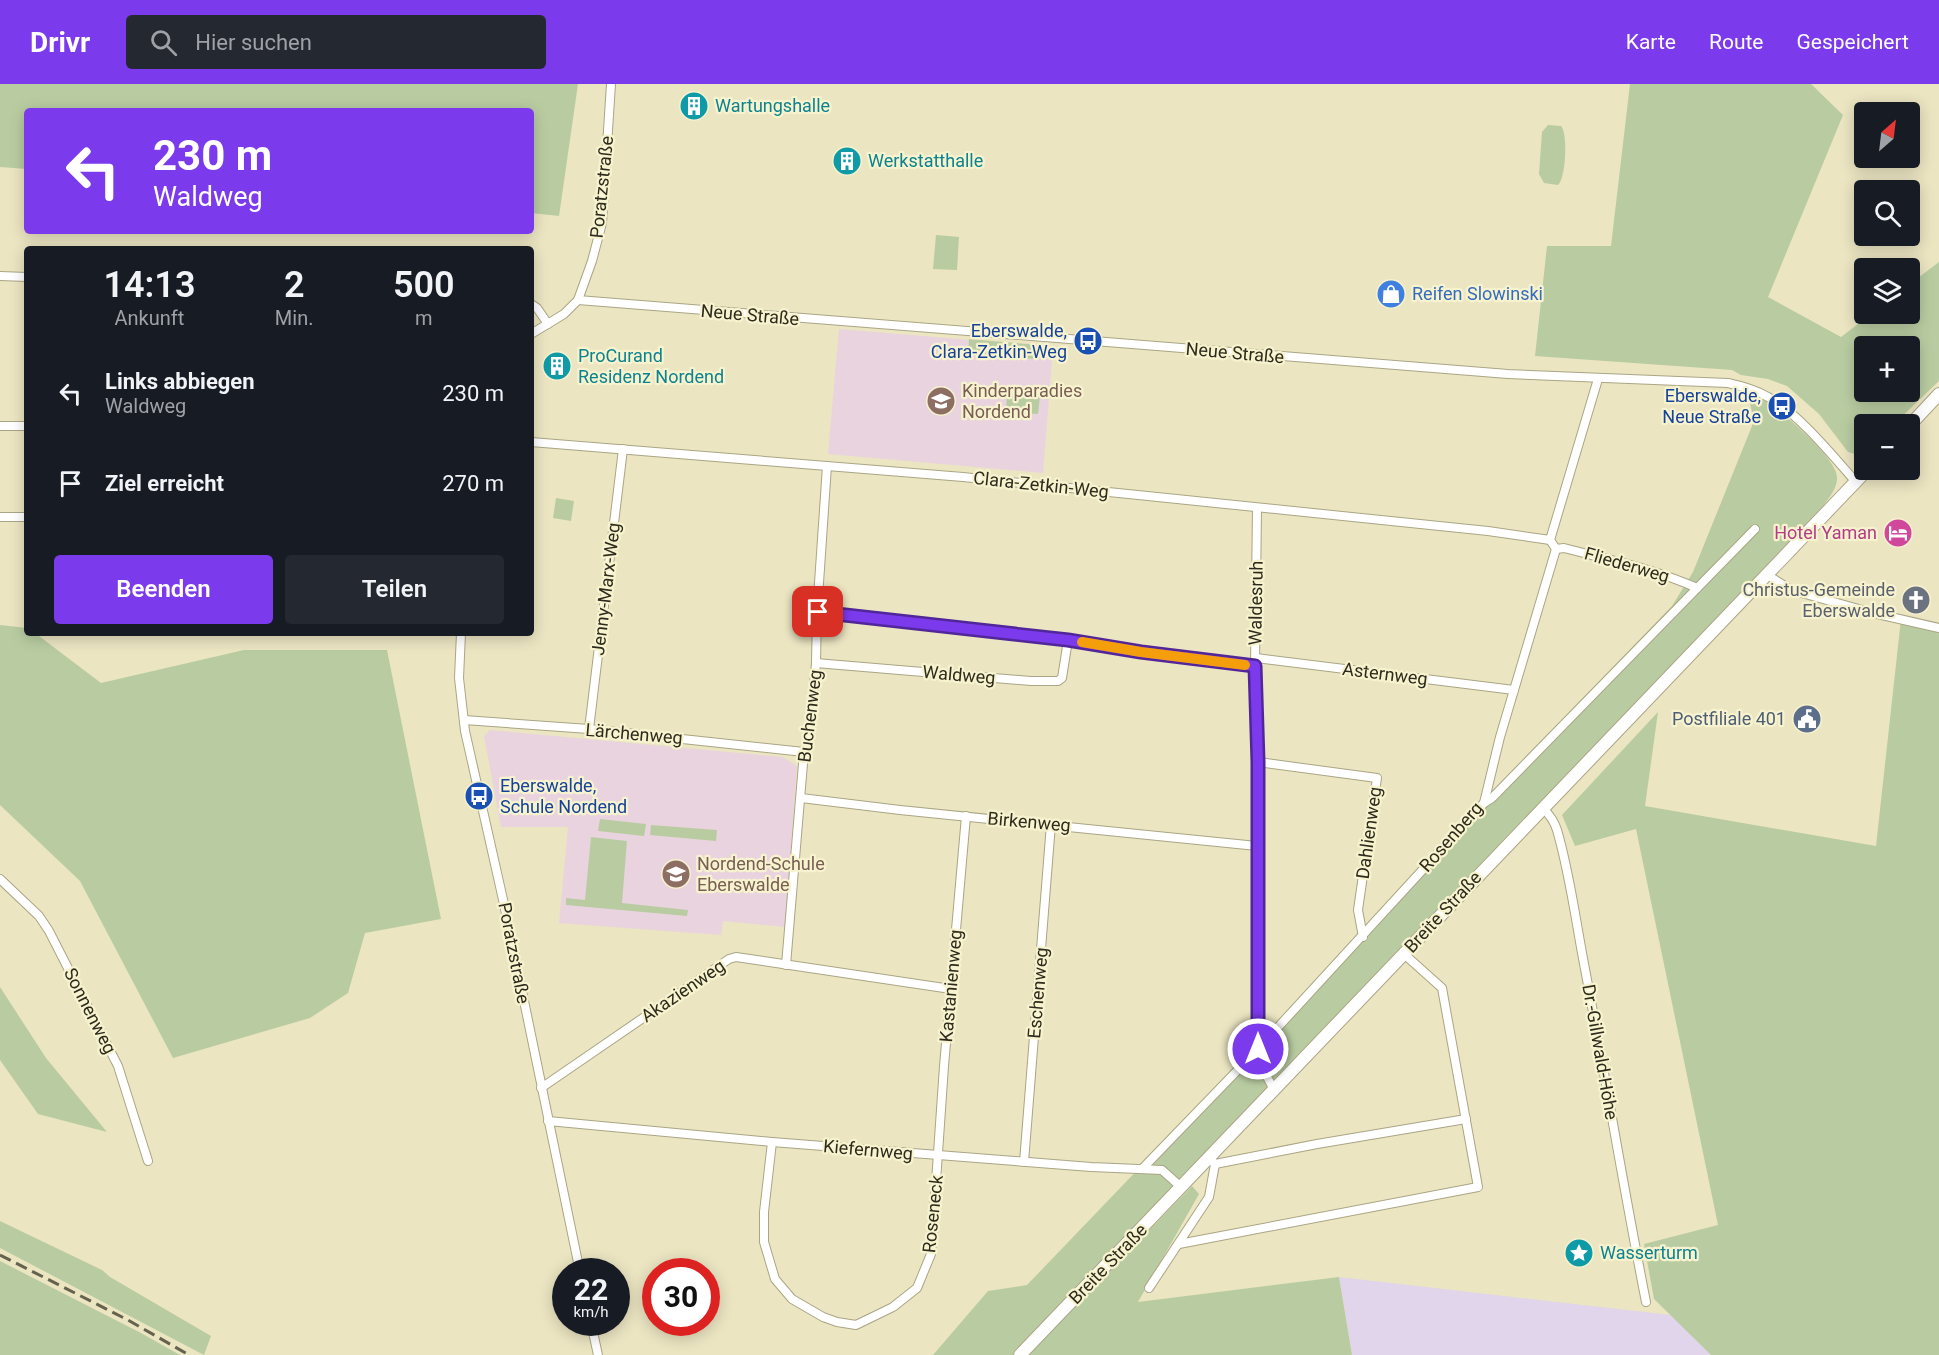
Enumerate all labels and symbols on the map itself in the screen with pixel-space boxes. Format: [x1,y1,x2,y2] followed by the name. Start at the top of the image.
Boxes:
[678,90,710,122] building icon: Wartungshalle
[715,95,830,116] place label: Wartungshalle
[1854,102,1920,168] north arrow
[586,135,617,239] street label: Poratzstraße
[831,145,863,177] building icon: Werkstatthalle
[868,150,983,171] place label: Werkstatthalle
[1375,278,1407,310] shop icon: Reifen Slowinski
[1412,283,1543,304] place label: Reifen Slowinski
[700,300,800,329] street label: Neue Straße
[931,320,1067,362] place label: Eberswalde, Clara-Zetkin-Weg
[1072,325,1104,357] bus stop icon: Eberswalde, Clara-Zetkin-Weg
[1185,338,1285,367] street label: Neue Straße
[578,345,724,387] place label: ProCurand Residenz Nordend
[541,350,573,382] building icon: ProCurand Residenz Nordend
[962,380,1082,422] place label: Kinderparadies Nordend
[925,385,957,417] school or university icon: Kinderparadies Nordend
[1662,385,1761,427] place label: Eberswalde, Neue Straße
[1766,390,1798,422] bus stop icon: Eberswalde, Neue Straße
[972,467,1110,502] street label: Clara-Zetkin-Weg
[1882,517,1914,549] hotel icon: Hotel Yaman
[587,521,624,657] street label: Jenny-Marx-Weg
[1774,522,1877,543] place label: Hotel Yaman
[1582,542,1672,587] street label: Fliederweg
[1244,560,1267,646] street label: Waldesruh
[1742,579,1895,621] place label: Christus-Gemeinde Eberswalde
[1900,584,1932,616] church icon: Christus-Gemeinde Eberswalde
[792,586,843,637] pin
[1341,658,1429,689] street label: Asternweg
[922,661,996,688] street label: Waldweg
[793,668,826,763] street label: Buchenweg
[1791,703,1823,735] public building icon: Postfiliale 401
[1672,708,1786,729] place label: Postfiliale 401
[585,719,683,748] street label: Lärchenweg
[500,775,627,817] place label: Eberswalde, Schule Nordend
[463,780,495,812] bus stop icon: Eberswalde, Schule Nordend
[1352,785,1385,880] street label: Dahlienweg
[1415,797,1487,876] street label: Rosenberg
[987,807,1071,836] street label: Birkenweg
[697,853,825,895] place label: Nordend-Schule Eberswalde
[660,858,692,890] school or university icon: Nordend-Schule Eberswalde
[1400,867,1486,957] street label: Breite Straße
[494,900,535,1005] street label: Poratzstraße
[935,929,966,1043] street label: Kastanienweg
[1023,946,1052,1039] street label: Eschenweg
[637,955,729,1026] street label: Akazienweg
[60,964,121,1057] street label: Sonnenweg
[1578,982,1623,1121] street label: Dr.-Gillwald-Höhe
[1226,1017,1290,1081] position arrow
[822,1135,914,1164] street label: Kiefernweg
[918,1173,947,1254] street label: Roseneck
[1064,1219,1151,1308] street label: Breite Straße
[1563,1237,1595,1269] place icon: Wasserturm
[1600,1242,1698,1263] place label: Wasserturm
[642,1258,720,1336] speed limit sign: 30

